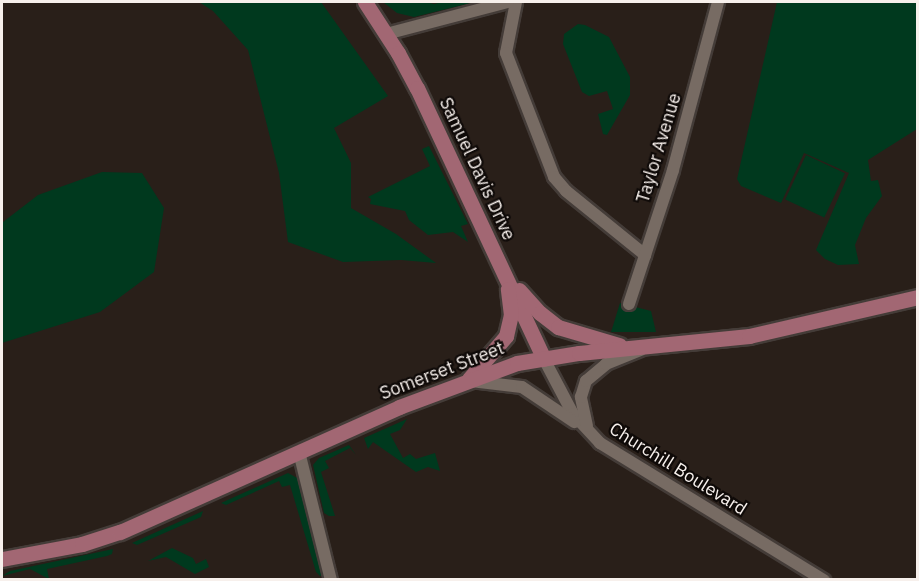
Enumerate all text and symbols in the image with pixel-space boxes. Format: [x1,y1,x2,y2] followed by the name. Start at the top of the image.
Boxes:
[632,91,686,205] street label: Taylor Avenue
[435,94,519,244] street label: Samuel Davis Drive
[377,337,507,405] street label: Somerset Street
[605,418,751,520] street label: Churchill Boulevard

